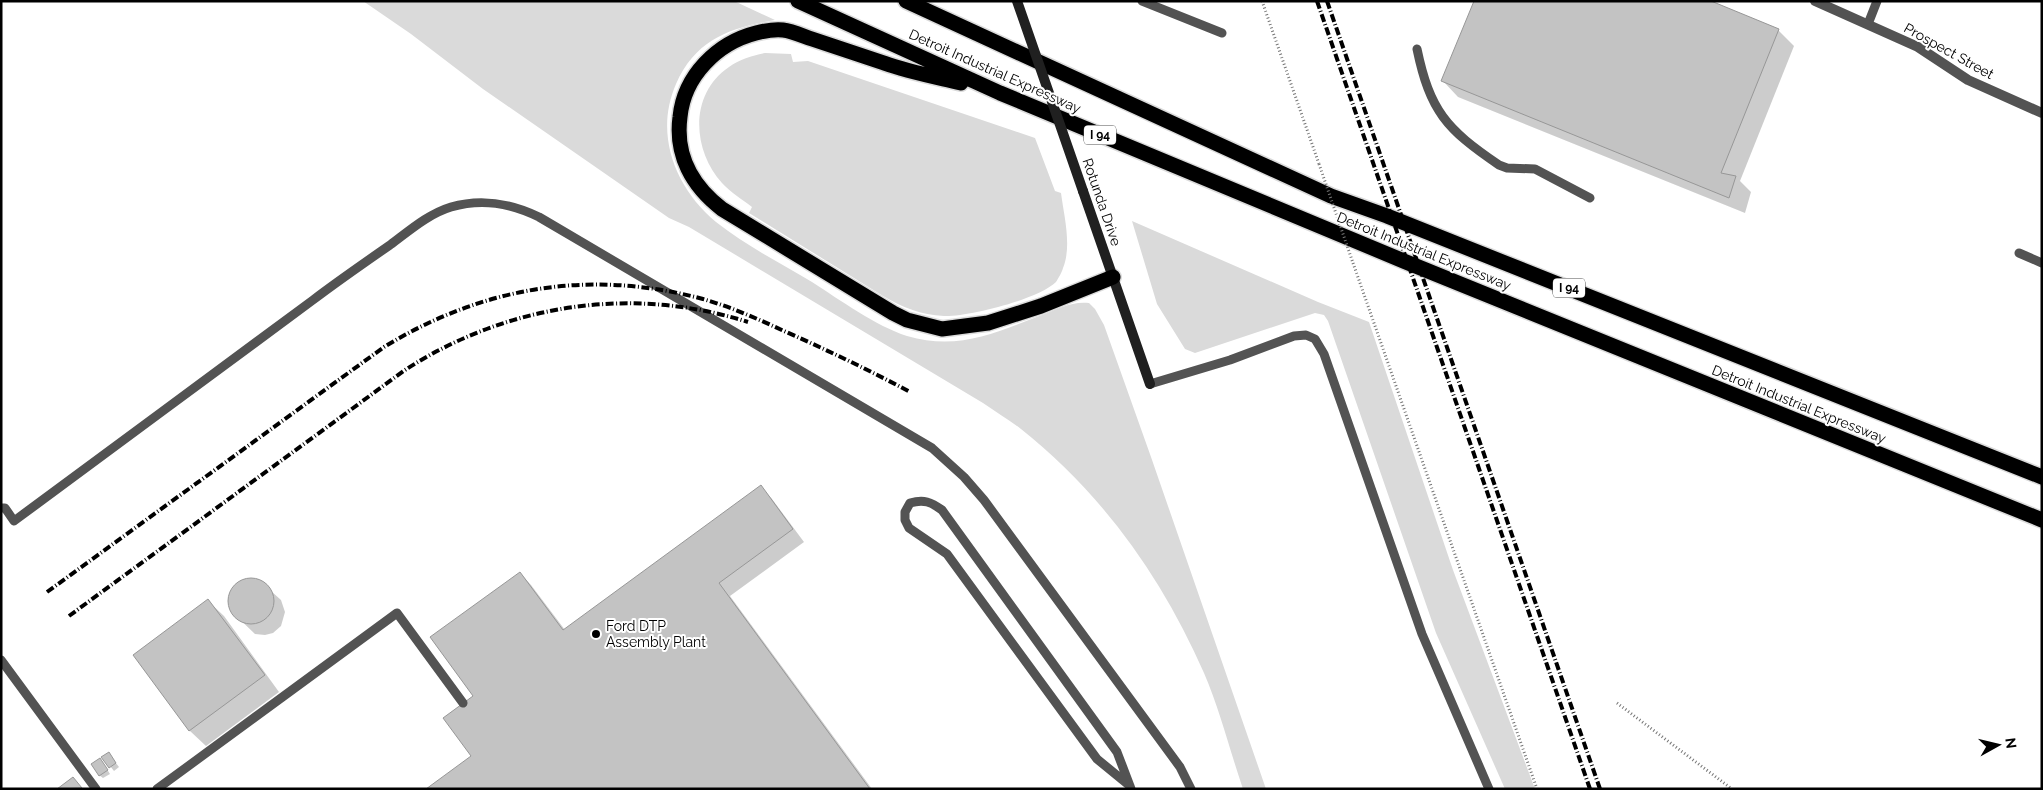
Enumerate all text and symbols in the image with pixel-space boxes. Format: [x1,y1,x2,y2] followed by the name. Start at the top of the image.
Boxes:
[1901,20,1997,82] street label: Prospect Street
[907,26,1084,116] street label: Detroit Industrial Expressway
[1084,126,1116,144] road number: I 94
[1080,156,1124,248] street label: Rotunda Drive
[1335,209,1514,294] street label: Detroit Industrial Expressway
[1553,278,1585,298] road number: I 94
[1710,362,1889,447] street label: Detroit Industrial Expressway
[606,618,706,650] place label: Ford DTP Assembly Plant
[590,628,602,640] marker: Ford DTP Assembly Plant
[1973,720,2023,770] north arrow
[2002,737,2020,750] text: N

